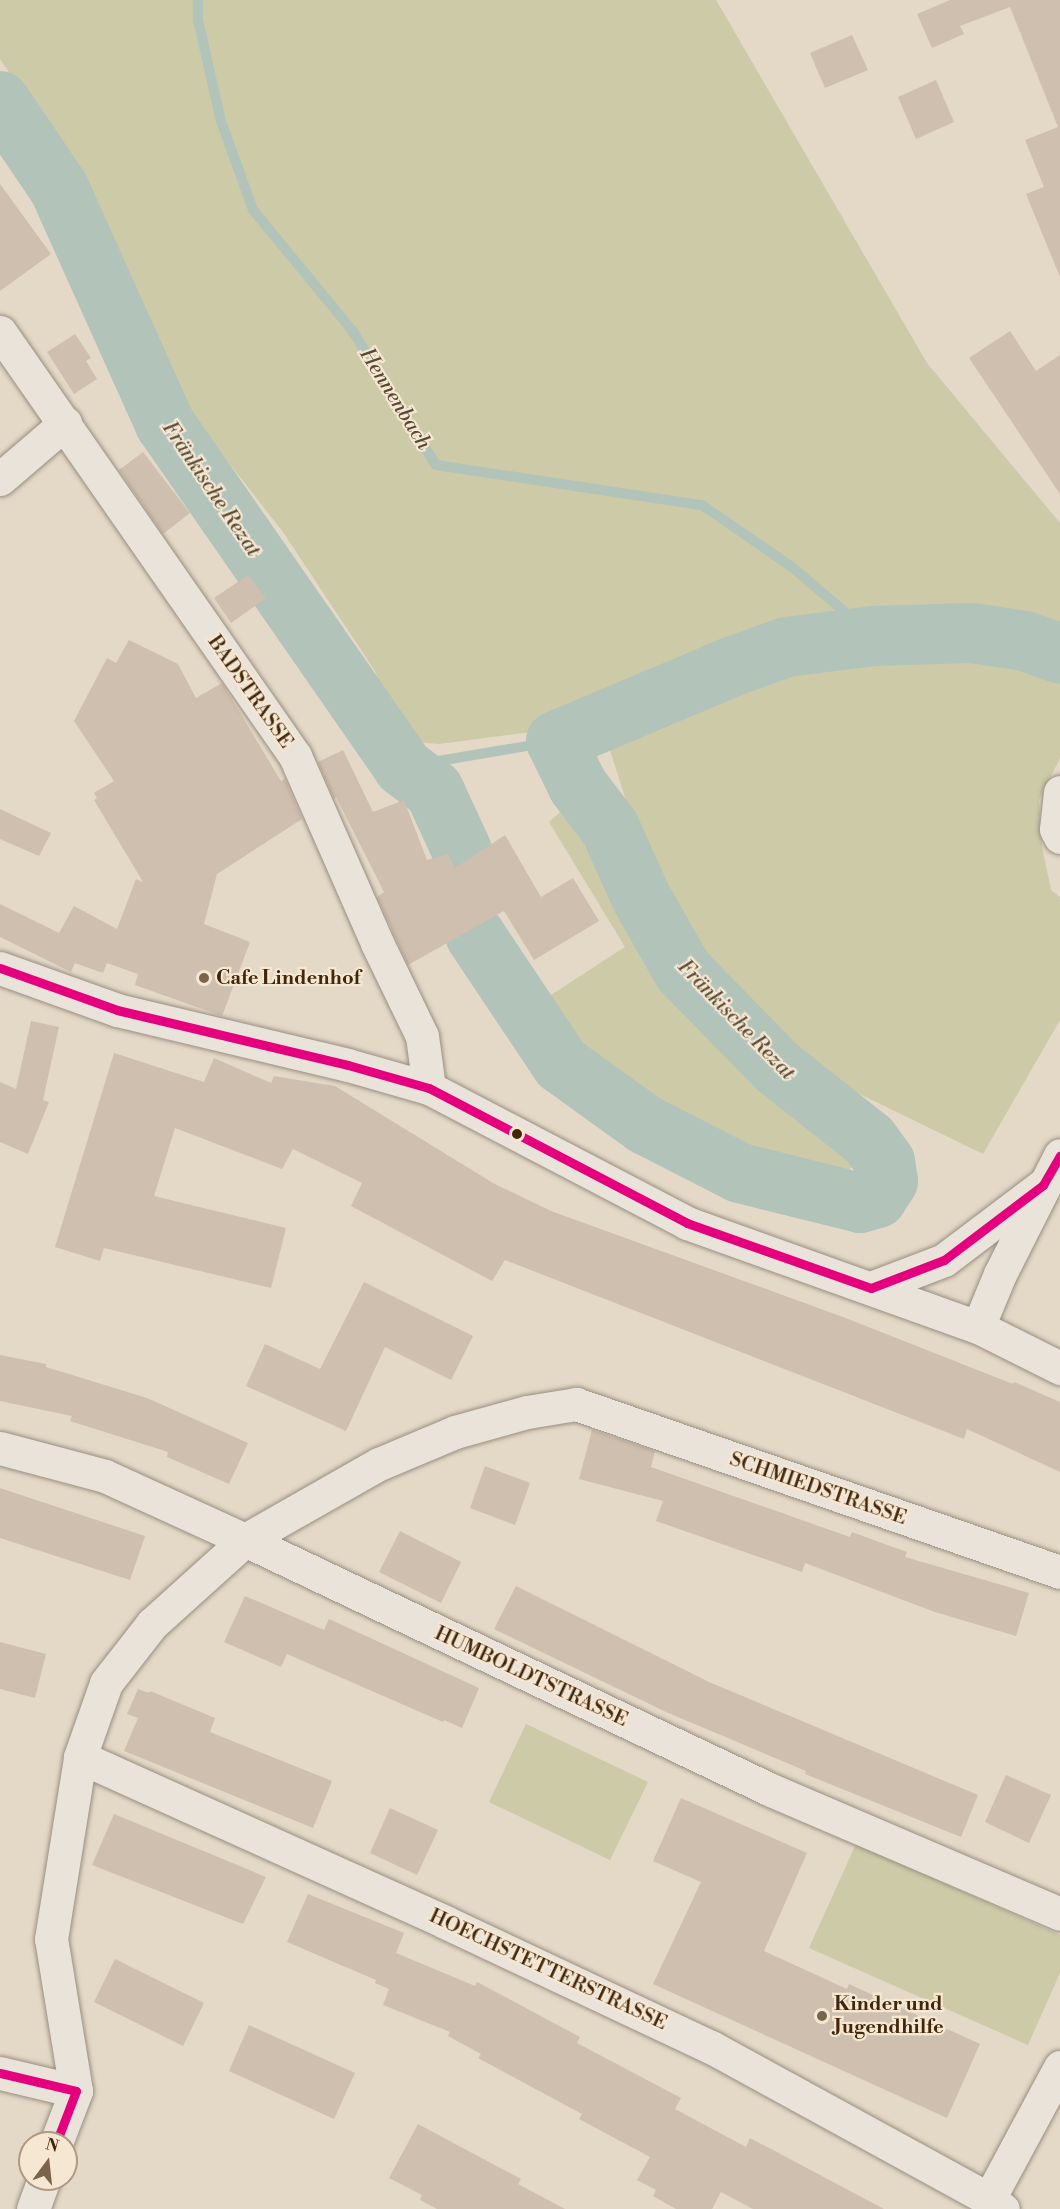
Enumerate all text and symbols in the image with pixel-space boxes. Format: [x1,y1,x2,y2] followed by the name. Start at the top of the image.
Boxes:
[354,344,436,454] water label: Hennenbach
[156,416,266,562] water label: Fränkische Rezat
[202,631,298,753] street label: BADSTRASSE
[672,954,800,1086] water label: Fränkische Rezat
[216,966,360,990] place label: Cafe Lindenhof
[197,971,211,985] marker: Cafe Lindenhof
[511,1128,523,1140] unlabelled marker
[726,1447,910,1531] street label: SCHMIEDSTRASSE
[431,1622,631,1732] street label: HUMBOLDTSTRASSE
[425,1904,671,2036] street label: HOECHSTETTERSTRASSE
[834,1992,944,2039] place label: Kinder und Jugendhilfe
[815,2009,829,2023] marker: Kinder und Jugendhilfe
[18,2131,78,2191] north arrow
[43,2134,61,2157] text: N

